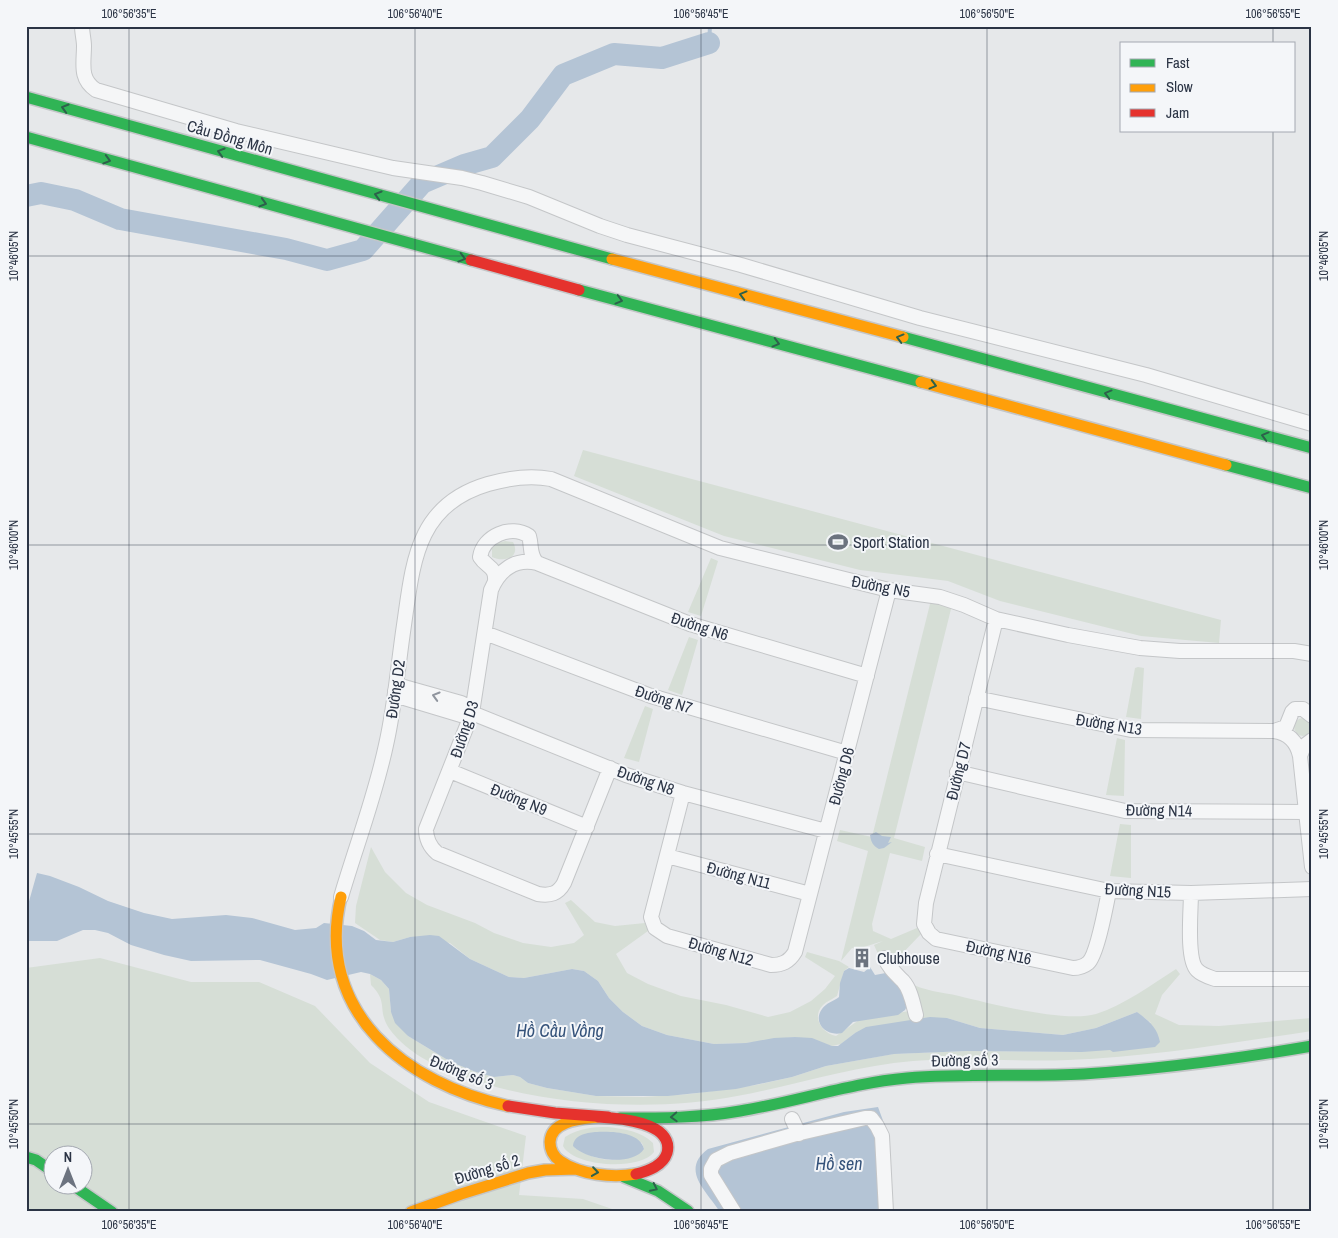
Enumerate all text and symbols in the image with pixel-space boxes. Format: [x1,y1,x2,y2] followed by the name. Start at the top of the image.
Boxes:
[101,6,157,22] text: 106°56'35"E
[387,6,443,22] text: 106°56'40"E
[673,6,729,22] text: 106°56'45"E
[959,6,1015,22] text: 106°56'50"E
[1245,6,1301,22] text: 106°56'55"E
[1120,42,1296,132] legend
[1166,52,1190,73] text: Fast
[1166,76,1193,97] text: Slow
[1166,102,1189,123] text: Jam
[61,104,69,114] one-way arrow
[185,114,275,160] street label: Cầu Đồng Môn
[218,147,226,157] one-way arrow
[102,154,111,164] one-way arrow
[374,191,383,201] one-way arrow
[259,197,268,208] one-way arrow
[6,231,22,281] text: 10°46'05"N
[1316,231,1332,281] text: 10°46'05"N
[458,252,467,263] one-way arrow
[739,290,748,301] one-way arrow
[614,295,623,305] one-way arrow
[897,333,905,343] one-way arrow
[771,337,779,347] one-way arrow
[928,379,937,390] one-way arrow
[1104,389,1112,399] one-way arrow
[1261,431,1269,441] one-way arrow
[6,520,22,570] text: 10°46'00"N
[1316,520,1332,570] text: 10°46'00"N
[827,531,849,553] sports icon: Sport Station
[853,531,930,553] place label: Sport Station
[850,570,912,602] street label: Đường N5
[669,606,731,646] street label: Đường N6
[380,658,410,720] street label: Đường D2
[633,679,695,719] street label: Đường N7
[432,691,440,701] one-way arrow
[444,698,484,760] street label: Đường D3
[1075,708,1143,740] street label: Đường N13
[940,740,976,802] street label: Đường D7
[823,745,859,807] street label: Đường D6
[614,760,678,800] street label: Đường N8
[487,778,551,820] street label: Đường N9
[1126,798,1192,822] street label: Đường N14
[6,809,22,859] text: 10°45'55"N
[1316,809,1332,859] text: 10°45'55"N
[705,856,774,894] street label: Đường N11
[1104,877,1172,903] street label: Đường N15
[686,931,756,971] street label: Đường N12
[964,934,1034,970] street label: Đường N16
[851,947,873,969] building icon: Clubhouse
[877,947,940,969] place label: Clubhouse
[516,1018,604,1043] water label: Hồ Cầu Vồng
[931,1048,999,1072] street label: Đường số 3
[427,1049,497,1095] street label: Đường số 3
[6,1099,22,1149] text: 10°45'50"N
[1316,1099,1332,1149] text: 10°45'50"N
[670,1111,678,1122] one-way arrow
[42,1146,92,1196] north arrow
[64,1148,72,1166] text: N
[452,1149,522,1189] street label: Đường số 2
[816,1151,862,1176] water label: Hồ sen
[591,1167,599,1177] one-way arrow
[649,1182,658,1192] one-way arrow
[101,1217,157,1233] text: 106°56'35"E
[387,1217,443,1233] text: 106°56'40"E
[673,1217,729,1233] text: 106°56'45"E
[959,1217,1015,1233] text: 106°56'50"E
[1245,1217,1301,1233] text: 106°56'55"E

